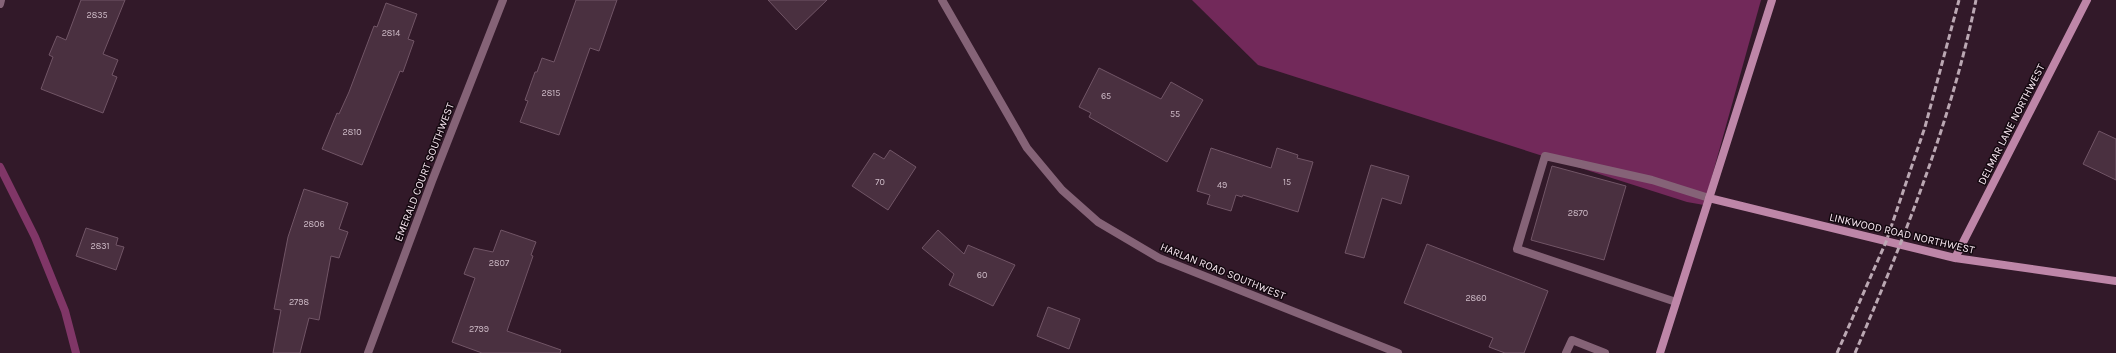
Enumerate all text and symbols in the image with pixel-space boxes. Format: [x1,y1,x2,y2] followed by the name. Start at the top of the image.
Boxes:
[86,10,108,20] house number: 2835
[382,28,400,38] house number: 2814
[1975,61,2048,187] street label: DELMAR LANE NORTHWEST
[542,88,560,98] house number: 2815
[1101,91,1111,101] house number: 65
[392,100,457,243] street label: EMERALD COURT SOUTHWEST
[1170,109,1180,119] house number: 55
[342,127,362,137] house number: 2810
[875,177,885,187] house number: 70
[1283,177,1291,187] house number: 15
[1217,180,1227,190] house number: 49
[1568,208,1588,218] house number: 2870
[1828,210,1976,257] street label: LINKWOOD ROAD NORTHWEST
[303,219,325,229] house number: 2806
[1158,240,1288,303] street label: HARLAN ROAD SOUTHWEST
[90,241,110,251] house number: 2831
[489,258,510,268] house number: 2807
[977,270,987,280] house number: 60
[1465,293,1487,303] house number: 2860
[289,297,310,307] house number: 2798
[469,324,489,334] house number: 2799

